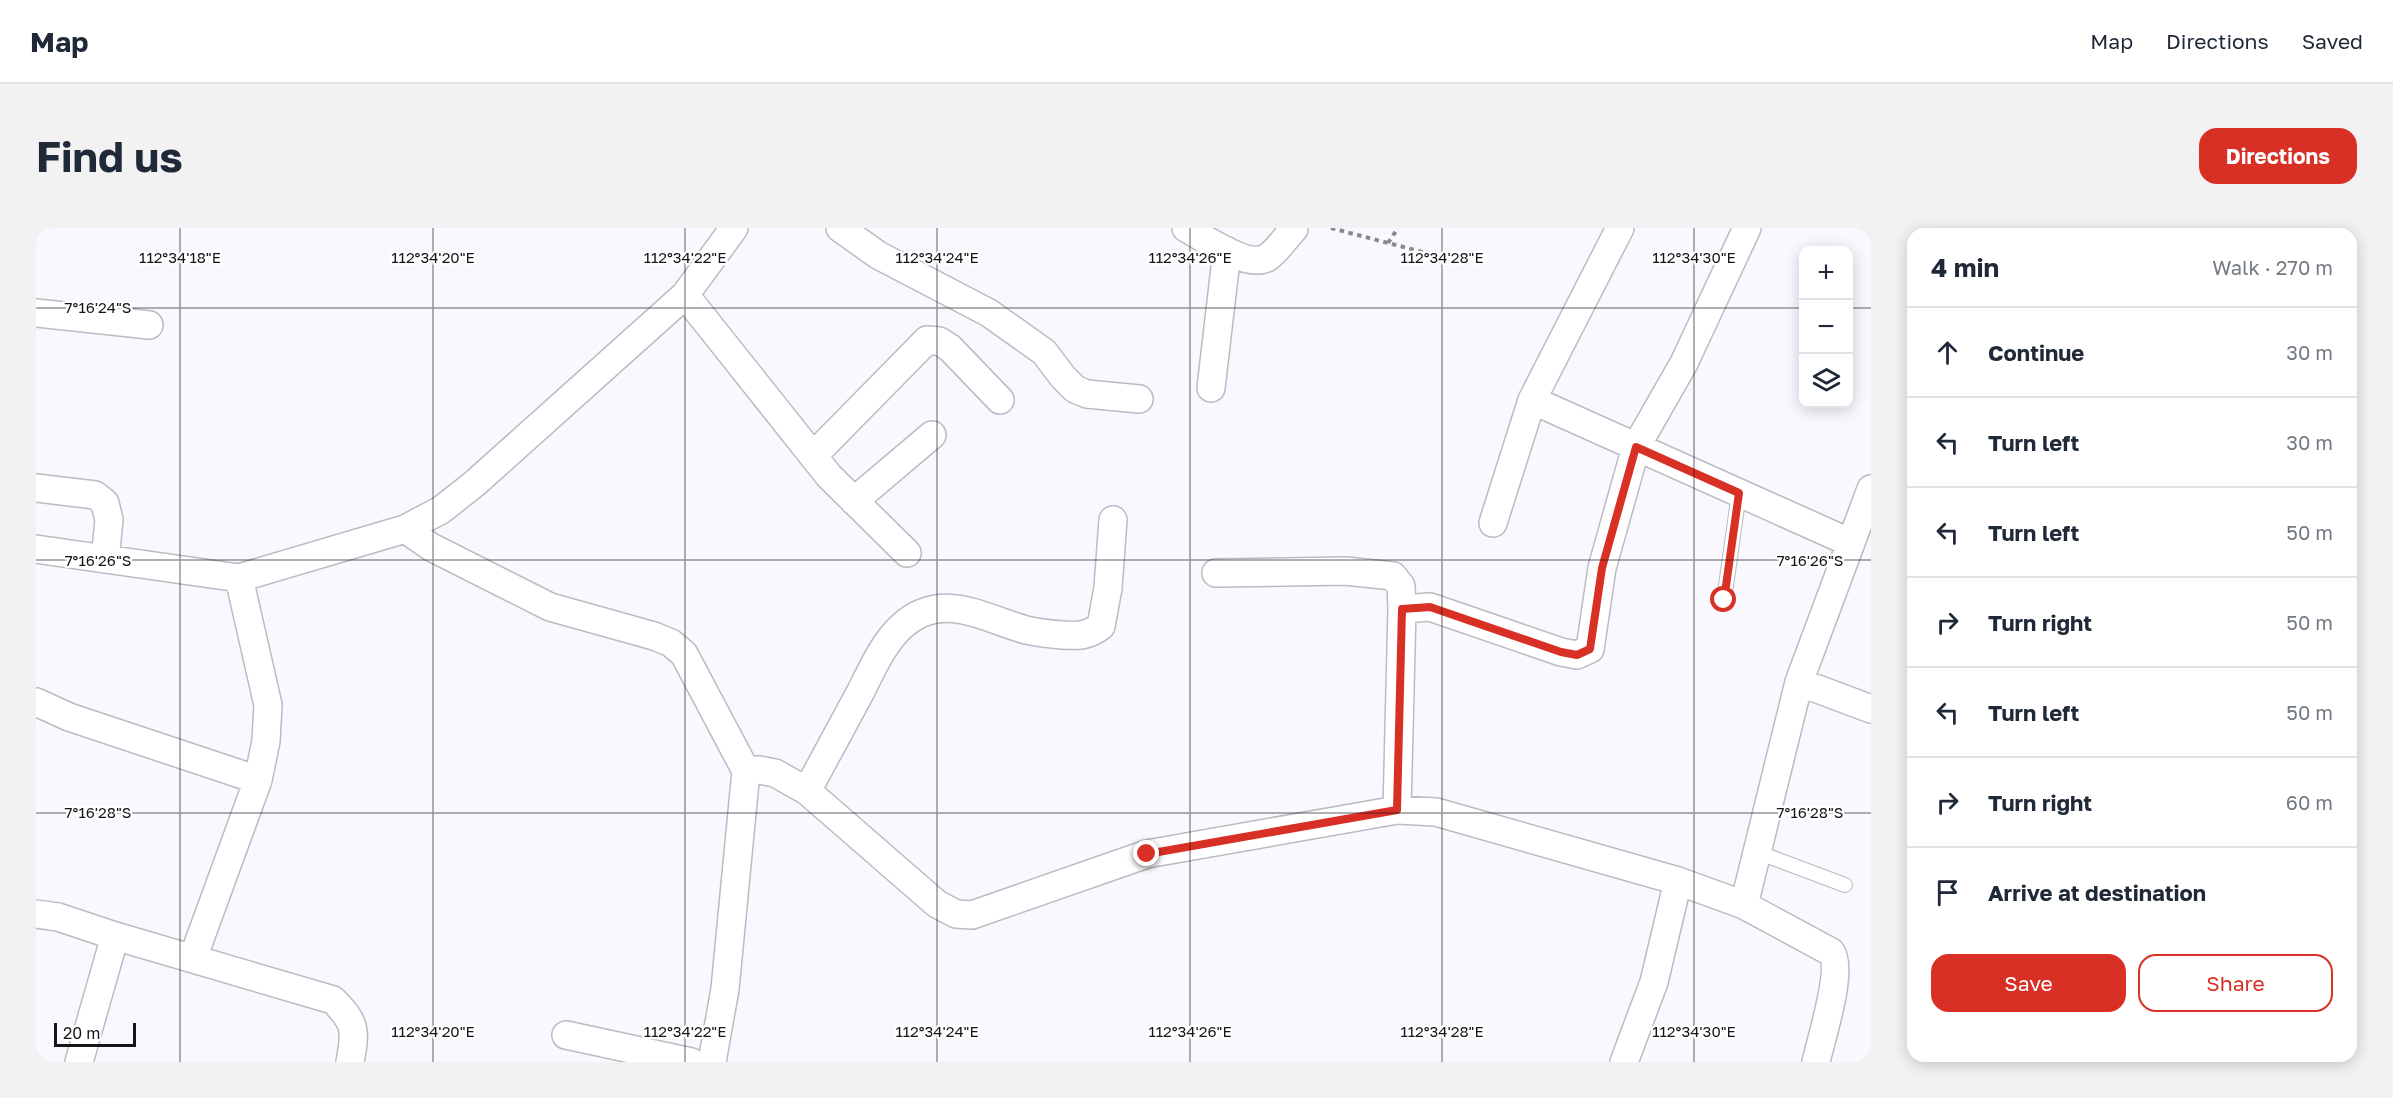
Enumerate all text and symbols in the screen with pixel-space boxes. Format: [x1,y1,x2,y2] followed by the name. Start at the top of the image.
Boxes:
[30,25,88,58] text: Map
[2090,28,2133,54] text: Map
[2166,28,2269,54] text: Directions
[2302,28,2363,54] text: Saved
[2199,128,2357,184] button: Directions
[36,131,183,181] text: Find us
[1799,246,1853,408] map controls
[1799,246,1853,300] button: +
[139,248,221,266] text: 112°34'18"E
[391,248,475,266] text: 112°34'20"E
[644,248,726,266] text: 112°34'22"E
[895,248,979,266] text: 112°34'24"E
[1148,248,1232,266] text: 112°34'26"E
[1400,248,1484,266] text: 112°34'28"E
[1652,248,1736,266] text: 112°34'30"E
[1931,252,1999,283] text: 4 min
[2212,255,2333,279] text: Walk · 270 m
[65,298,131,316] text: 7°16'24"S
[1799,300,1853,354] button: −
[1931,336,1964,369] icon: ahead
[1988,339,2084,366] text: Continue
[2286,340,2333,364] text: 30 m
[1799,354,1853,408] button: layers
[1931,426,1964,459] icon: left
[1988,429,2079,456] text: Turn left
[2286,430,2333,454] text: 30 m
[1931,516,1964,549] icon: left
[1988,519,2079,546] text: Turn left
[2286,520,2333,544] text: 50 m
[65,551,131,569] text: 7°16'26"S
[1777,551,1843,569] text: 7°16'26"S
[1710,586,1736,612] route start
[1931,606,1964,639] icon: right
[1988,609,2092,636] text: Turn right
[2286,610,2333,634] text: 50 m
[1931,696,1964,729] icon: left
[1988,699,2079,726] text: Turn left
[2286,700,2333,724] text: 50 m
[1931,786,1964,819] icon: right
[1988,789,2092,816] text: Turn right
[2286,790,2333,814] text: 60 m
[65,803,131,821] text: 7°16'28"S
[1777,803,1843,821] text: 7°16'28"S
[1133,840,1159,866] route end
[1931,876,1964,909] icon: arrive
[1988,879,2206,906] text: Arrive at destination
[1931,954,2126,1012] button: Save
[2138,954,2333,1012] button: Share
[54,1020,136,1048] scale bar
[391,1022,475,1040] text: 112°34'20"E
[644,1022,726,1040] text: 112°34'22"E
[895,1022,979,1040] text: 112°34'24"E
[1148,1022,1232,1040] text: 112°34'26"E
[1400,1022,1484,1040] text: 112°34'28"E
[1652,1022,1736,1040] text: 112°34'30"E
[63,1023,100,1043] text: 20 m

